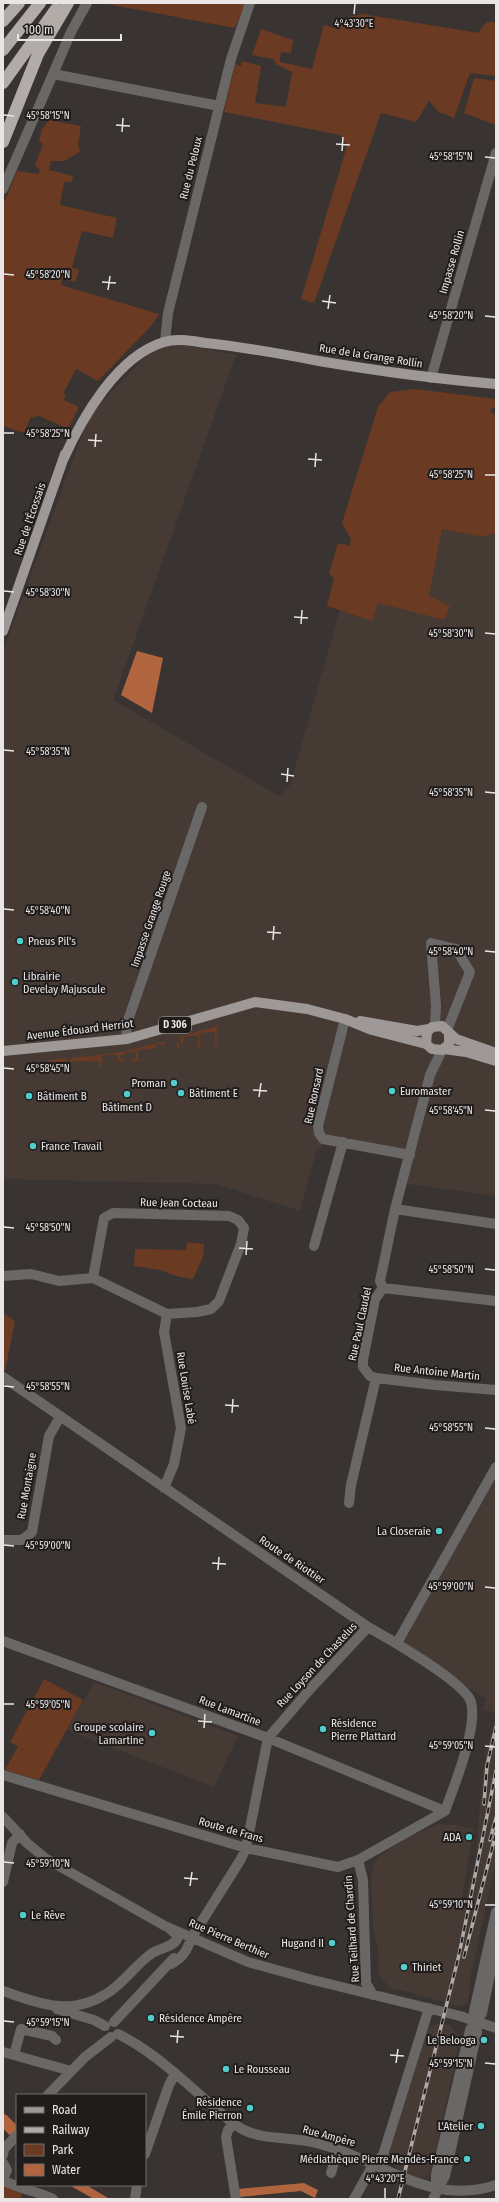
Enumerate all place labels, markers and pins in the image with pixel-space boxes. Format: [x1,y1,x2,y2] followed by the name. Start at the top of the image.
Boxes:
[28,935,76,948] place label: Pneus Pil's
[15,936,25,946] marker: Pneus Pil's
[23,970,106,996] place label: Librairie Develay Majuscule
[10,977,20,987] marker: Librairie Develay Majuscule
[132,1077,166,1090] place label: Proman
[169,1078,179,1088] marker: Proman
[400,1085,451,1098] place label: Euromaster
[387,1086,397,1096] marker: Euromaster
[189,1087,238,1100] place label: Bâtiment E
[176,1088,186,1098] marker: Bâtiment E
[122,1089,132,1099] marker: Bâtiment D
[37,1090,87,1103] place label: Bâtiment B
[24,1091,34,1101] marker: Bâtiment B
[102,1101,152,1114] place label: Bâtiment D
[41,1140,102,1153] place label: France Travail
[28,1141,38,1151] marker: France Travail
[377,1525,431,1538] place label: La Closeraie
[434,1526,444,1536] marker: La Closeraie
[331,1717,396,1743] place label: Résidence Pierre Plattard
[74,1721,144,1747] place label: Groupe scolaire Lamartine
[318,1724,328,1734] marker: Résidence Pierre Plattard
[147,1728,157,1738] marker: Groupe scolaire Lamartine
[443,1831,461,1844] place label: ADA
[464,1832,474,1842] marker: ADA
[31,1909,65,1922] place label: Le Rêve
[18,1910,28,1920] marker: Le Rêve
[281,1937,324,1950] place label: Hugand II
[327,1938,337,1948] marker: Hugand II
[412,1961,442,1974] place label: Thiriet
[399,1962,409,1972] marker: Thiriet
[159,2012,242,2025] place label: Résidence Ampère
[146,2013,156,2023] marker: Résidence Ampère
[427,2034,476,2047] place label: Le Belooga
[479,2035,489,2045] marker: Le Belooga
[234,2063,290,2076] place label: Le Rousseau
[221,2064,231,2074] marker: Le Rousseau
[182,2096,242,2122] place label: Résidence Émile Pierron
[245,2103,255,2113] marker: Résidence Émile Pierron
[438,2120,473,2133] place label: L'Atelier
[476,2121,486,2131] marker: L'Atelier
[300,2153,459,2166] place label: Médiathèque Pierre Mendès-France
[462,2154,472,2164] marker: Médiathèque Pierre Mendès-France

